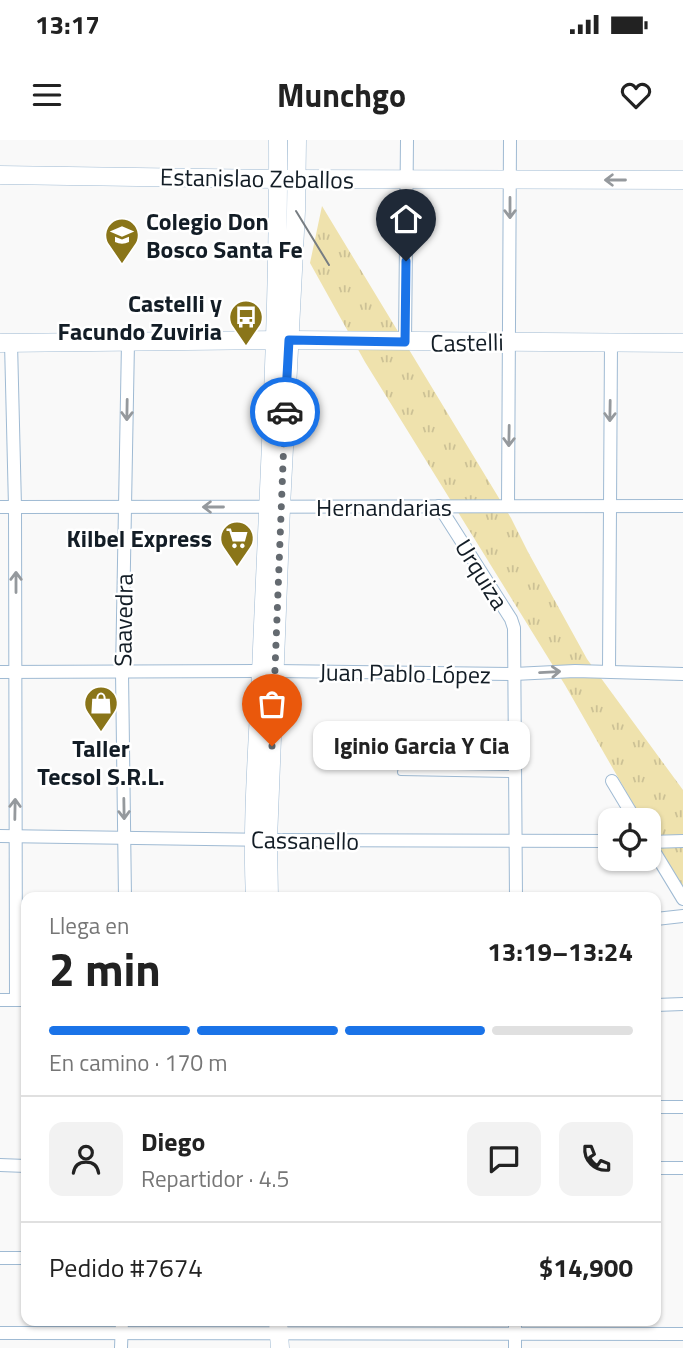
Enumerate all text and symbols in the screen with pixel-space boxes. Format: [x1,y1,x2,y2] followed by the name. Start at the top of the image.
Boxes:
[35,5,100,44] text: 13:17
[277,71,406,119] text: Munchgo
[28,76,66,114] icon: menu
[617,76,655,114] icon: heart
[160,158,354,198] street label: Estanislao Zeballos
[604,173,627,187] one-way arrow
[376,189,436,261] pin
[503,196,517,219] one-way arrow
[387,200,425,238] icon: home
[146,203,303,267] place label: Colegio Don Bosco Santa Fe
[103,216,141,265] school or university icon: Colegio Don Bosco Santa Fe
[58,285,222,349] place label: Castelli y Facundo Zuviria
[227,298,265,347] bus stop icon: Castelli y Facundo Zuviria
[430,323,504,361] street label: Castelli
[250,377,320,447] courier
[266,393,304,431] icon: car
[120,399,134,422] one-way arrow
[603,399,617,422] one-way arrow
[502,424,515,447] one-way arrow
[316,489,452,525] street label: Hernandarias
[201,500,224,514] one-way arrow
[218,519,256,568] supermarket icon: Kilbel Express
[66,520,212,556] place label: Kilbel Express
[446,532,518,616] street label: Urquiza
[9,570,23,593] one-way arrow
[104,573,142,667] street label: Saavedra
[319,654,491,692] street label: Juan Pablo López
[538,665,561,678] one-way arrow
[242,674,302,746] pin
[82,684,120,733] shop icon: Taller Tecsol S.R.L.
[253,685,291,723] icon: bag
[314,722,531,770] callout: Iginio Garcia Y Cia
[334,728,509,763] text: Iginio Garcia Y Cia
[37,730,165,794] place label: Taller Tecsol S.R.L.
[8,798,21,821] one-way arrow
[118,798,131,821] one-way arrow
[598,808,661,871] map controls
[598,808,661,871] button: locate
[251,821,359,859] street label: Cassanello
[49,908,129,943] text: Llega en
[487,932,633,971] text: 13:19–13:24
[49,934,161,1004] text: 2 min
[49,1045,227,1080] text: En camino · 170 m
[49,1122,123,1196] button: person
[141,1122,205,1161] text: Diego
[467,1122,541,1196] button: chat
[559,1122,633,1196] button: phone
[141,1161,289,1196] text: Repartidor · 4.5
[49,1248,203,1287] text: Pedido #7674
[539,1248,633,1287] text: $14,900

